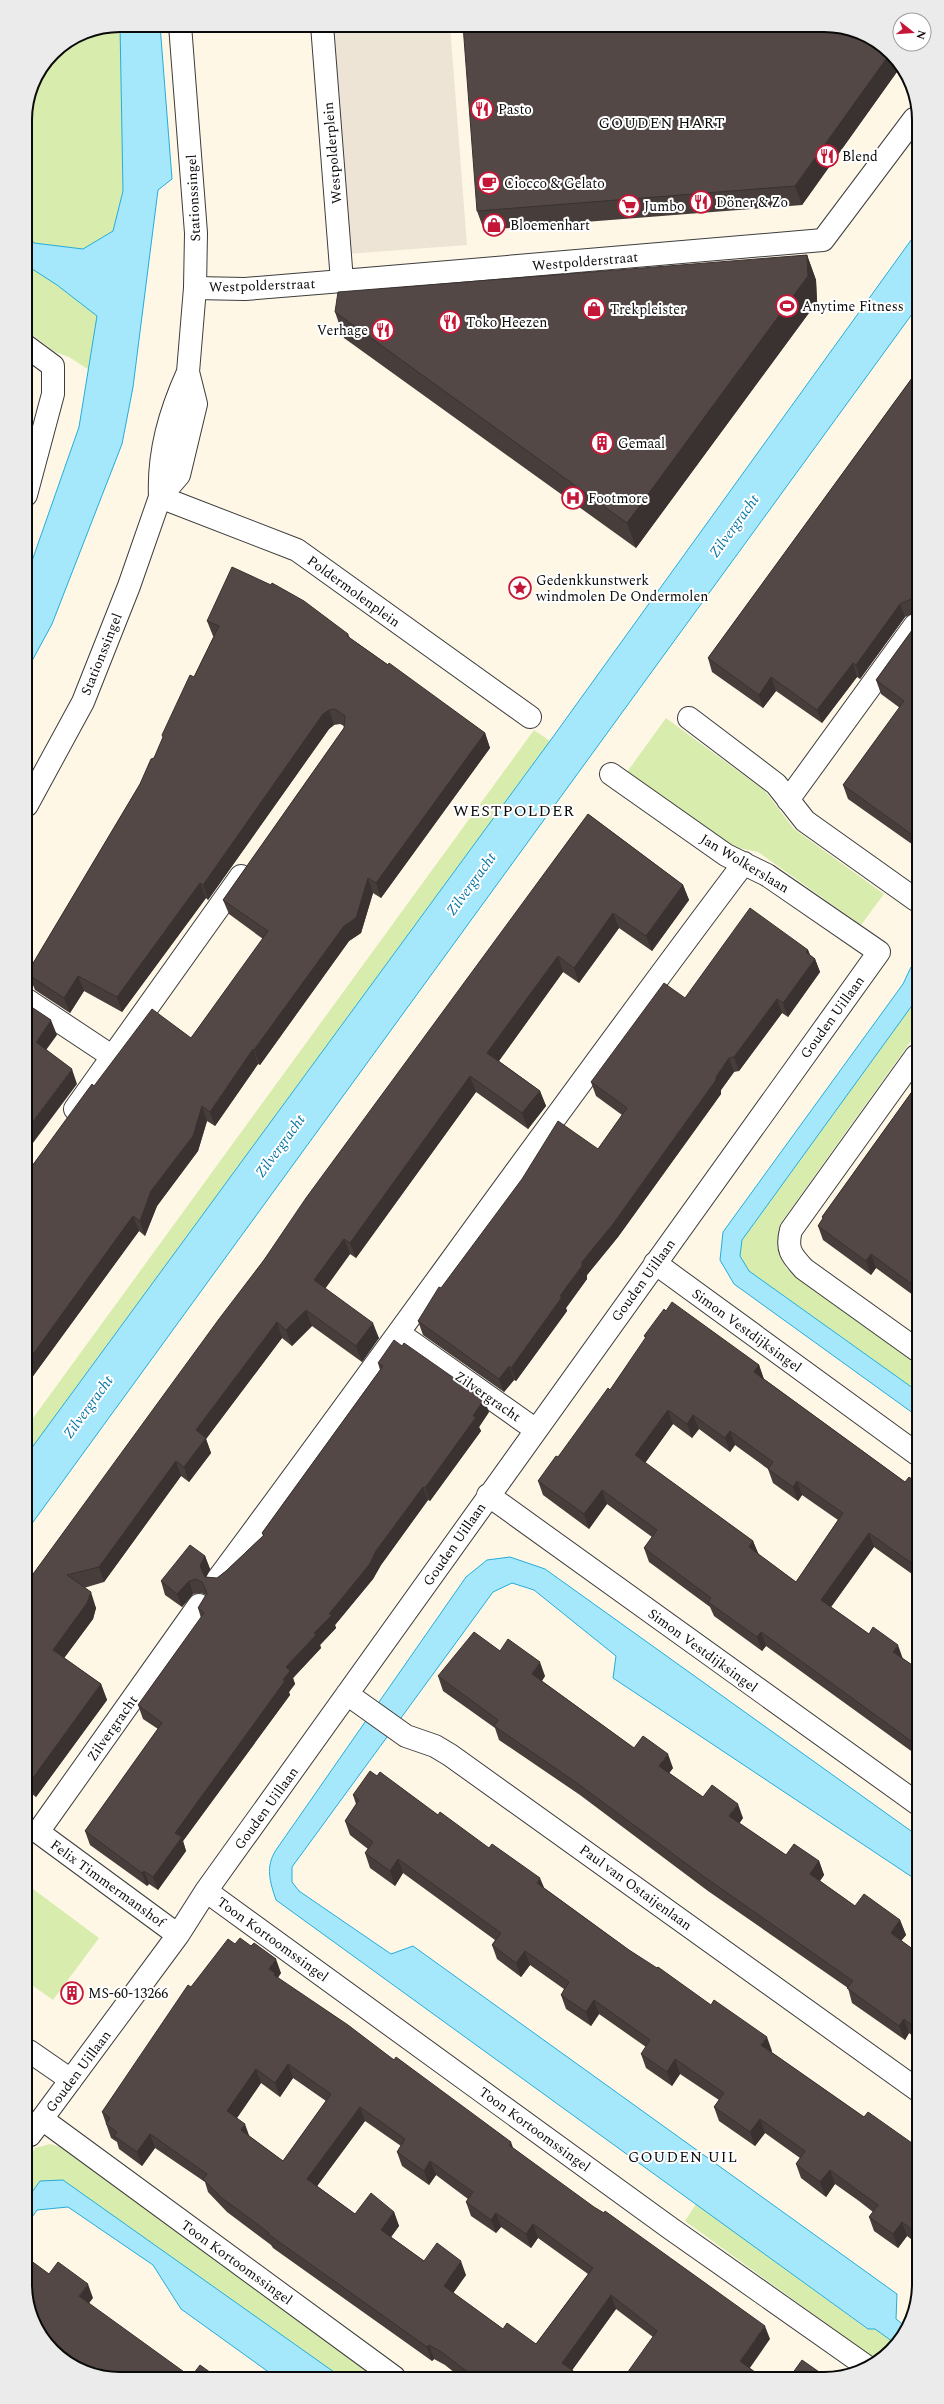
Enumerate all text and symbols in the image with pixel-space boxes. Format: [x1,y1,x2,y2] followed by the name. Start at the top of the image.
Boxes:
[892,12,932,52] north arrow
[912,28,931,42] text: N
[469,96,495,122] restaurant icon: Pasto
[498,99,532,120] place label: Pasto
[318,101,347,205] street label: Westpolderplein
[598,112,726,135] district label: GOUDEN HART
[814,143,840,169] restaurant icon: Blend
[842,146,878,167] place label: Blend
[181,154,206,242] street label: Stationssingel
[476,170,502,196] cafe icon: Ciocco & Gelato
[504,173,605,194] place label: Ciocco & Gelato
[688,189,714,215] restaurant icon: Döner & Zo
[716,192,788,213] place label: Döner & Zo
[616,193,642,219] supermarket icon: Jumbo
[644,196,685,217] place label: Jumbo
[481,212,507,238] shop icon: Bloemenhart
[510,215,590,236] place label: Bloemenhart
[531,246,639,277] street label: Westpolderstraat
[208,273,316,298] street label: Westpolderstraat
[774,293,800,319] sports icon: Anytime Fitness
[581,296,607,322] shop icon: Trekpleister
[802,296,904,317] place label: Anytime Fitness
[610,299,686,320] place label: Trekpleister
[437,309,463,335] restaurant icon: Toko Heezen
[466,312,547,333] place label: Toko Heezen
[370,317,396,343] restaurant icon: Verhage
[317,320,368,341] place label: Verhage
[589,430,615,456] building icon: Gemaal
[618,433,665,454] place label: Gemaal
[560,485,586,511] hospital icon: Footmore
[588,488,649,509] place label: Footmore
[704,490,765,563] water label: Zilvergracht
[303,550,405,632] street label: Poldermolenplein
[535,570,708,607] place label: Gedenkkunstwerk windmolen De Ondermolen
[507,575,533,601] place icon: Gedenkkunstwerk windmolen De Ondermolen
[75,610,128,699] street label: Stationssingel
[453,799,575,823] district label: WESTPOLDER
[696,829,793,898] street label: Jan Wolkerslaan
[441,848,502,921] water label: Zilvergracht
[795,971,870,1063] street label: Gouden Uillaan
[250,1110,311,1183] water label: Zilvergracht
[606,1234,681,1326] street label: Gouden Uillaan
[687,1283,806,1378] street label: Simon Vestdijksingel
[450,1366,525,1427] street label: Zilvergracht
[58,1371,119,1444] water label: Zilvergracht
[418,1498,491,1590] street label: Gouden Uillaan
[643,1603,762,1698] street label: Simon Vestdijksingel
[82,1691,143,1766] street label: Zilvergracht
[229,1762,304,1854] street label: Gouden Uillaan
[46,1834,171,1933] street label: Felix Timmermanshof
[575,1839,696,1936] street label: Paul van Ostaijenlaan
[213,1892,333,1987] street label: Toon Kortoomssingel
[59,1980,85,2006] building icon: MS-60-13266
[88,1983,168,2004] place label: MS-60-13266
[41,2026,116,2117] street label: Gouden Uillaan
[475,2082,595,2177] street label: Toon Kortoomssingel
[628,2146,738,2169] district label: GOUDEN UIL
[177,2215,297,2310] street label: Toon Kortoomssingel

